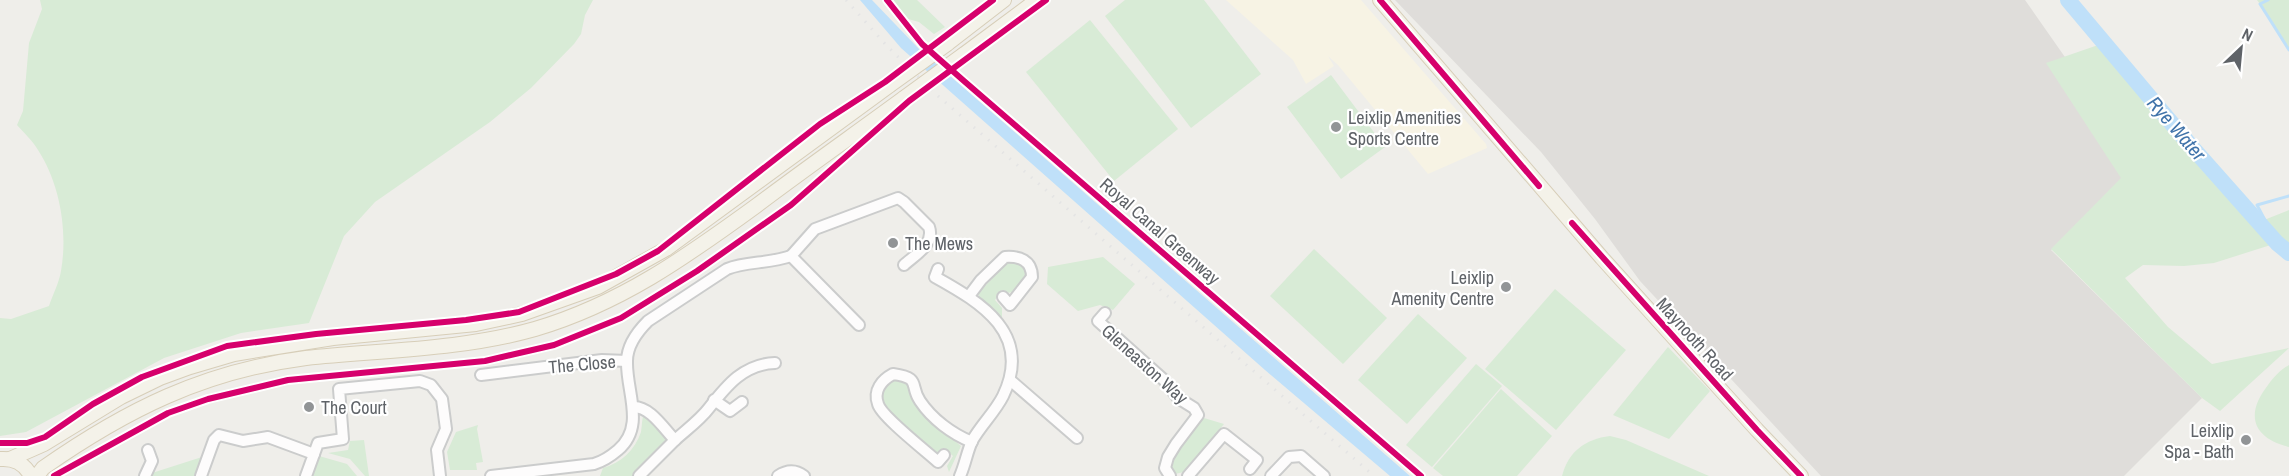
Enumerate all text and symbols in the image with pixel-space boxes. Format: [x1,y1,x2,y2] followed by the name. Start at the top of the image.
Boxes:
[2211,18,2271,78] north arrow
[2238,23,2257,46] text: N
[2142,90,2213,166] water label: Rye Water
[1348,105,1461,151] place label: Leixlip Amenities Sports Centre
[1329,120,1343,134] marker: Leixlip Amenities Sports Centre
[1095,172,1226,291] street label: Royal Canal Greenway
[905,231,973,256] place label: The Mews
[886,236,900,250] marker: The Mews
[1390,265,1494,311] place label: Leixlip Amenity Centre
[1499,280,1513,294] marker: Leixlip Amenity Centre
[1651,292,1739,386] street label: Maynooth Road
[1096,318,1194,410] street label: Gleneaston Way
[547,349,617,379] street label: The Close
[321,395,387,420] place label: The Court
[302,400,316,414] marker: The Court
[2164,418,2234,464] place label: Leixlip Spa - Bath
[2239,433,2253,447] marker: Leixlip Spa - Bath

